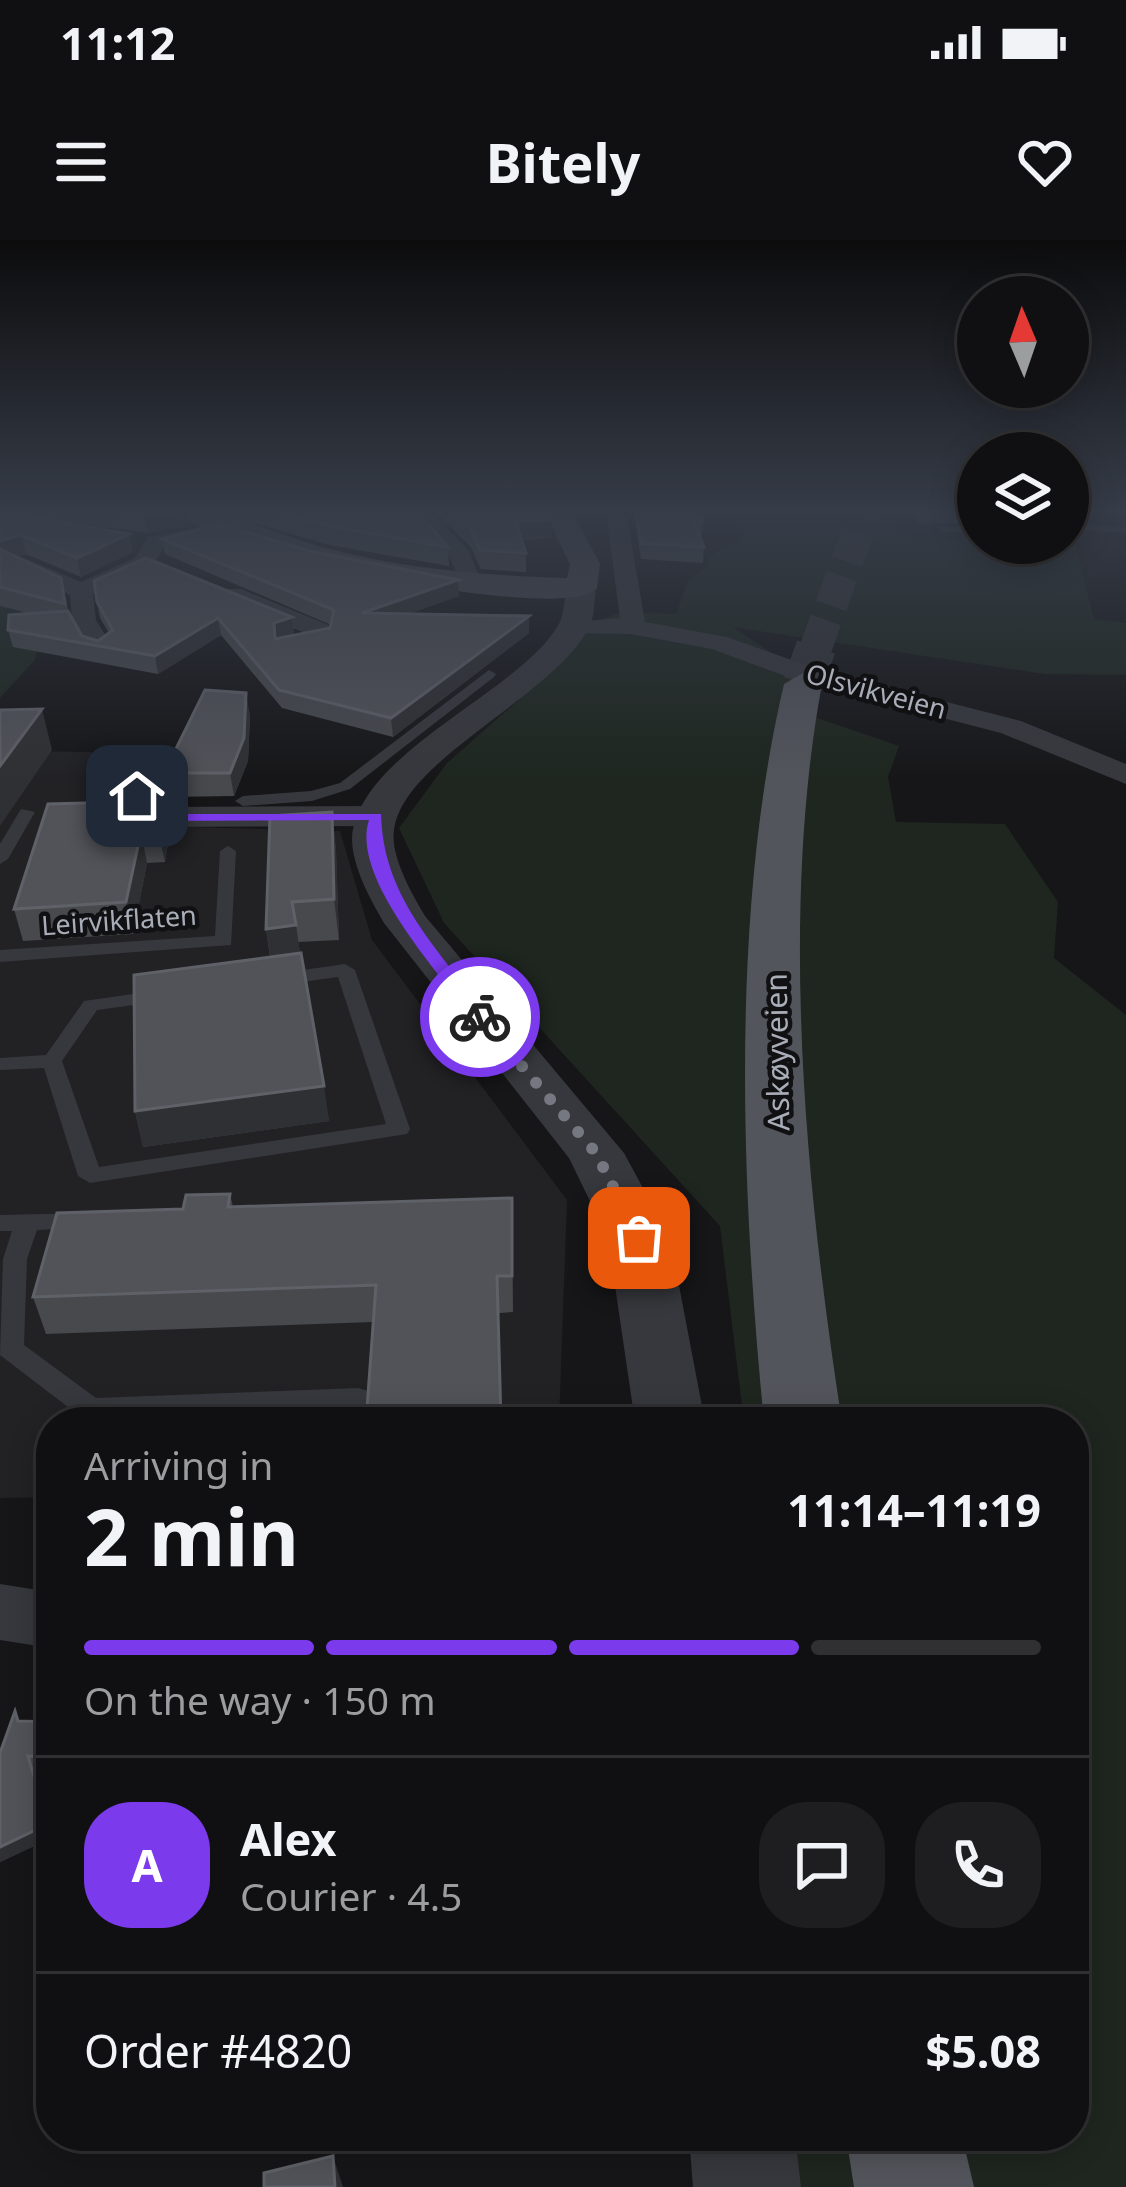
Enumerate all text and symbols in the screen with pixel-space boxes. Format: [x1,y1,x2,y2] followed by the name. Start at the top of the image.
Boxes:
[60,12,176,73] text: 11:12
[486,125,640,199] text: Bitely
[48,129,114,195] icon: menu
[1012,129,1078,195] icon: heart
[957,276,1089,408] north arrow
[957,276,1089,564] map controls
[957,432,1089,564] button: layers
[802,654,951,727] street label: Olsvikveien
[86,745,188,847] pin
[104,763,170,829] icon: home
[40,896,198,943] street label: Leirvikflaten
[420,957,540,1077] courier
[755,973,798,1131] street label: Askøyveien
[447,984,513,1050] icon: bike
[588,1187,690,1289] pin
[606,1205,672,1271] icon: bag
[84,1438,273,1491] text: Arriving in
[787,1479,1041,1540] text: 11:14–11:19
[84,1483,299,1589] text: 2 min
[84,1673,436,1726] text: On the way · 150 m
[759,1802,885,1928] button: chat
[915,1802,1041,1928] button: phone
[240,1808,337,1869] text: Alex
[131,1834,163,1895] text: A
[240,1869,462,1922] text: Courier · 4.5
[84,2020,352,2081] text: Order #4820
[925,2020,1041,2081] text: $5.08

